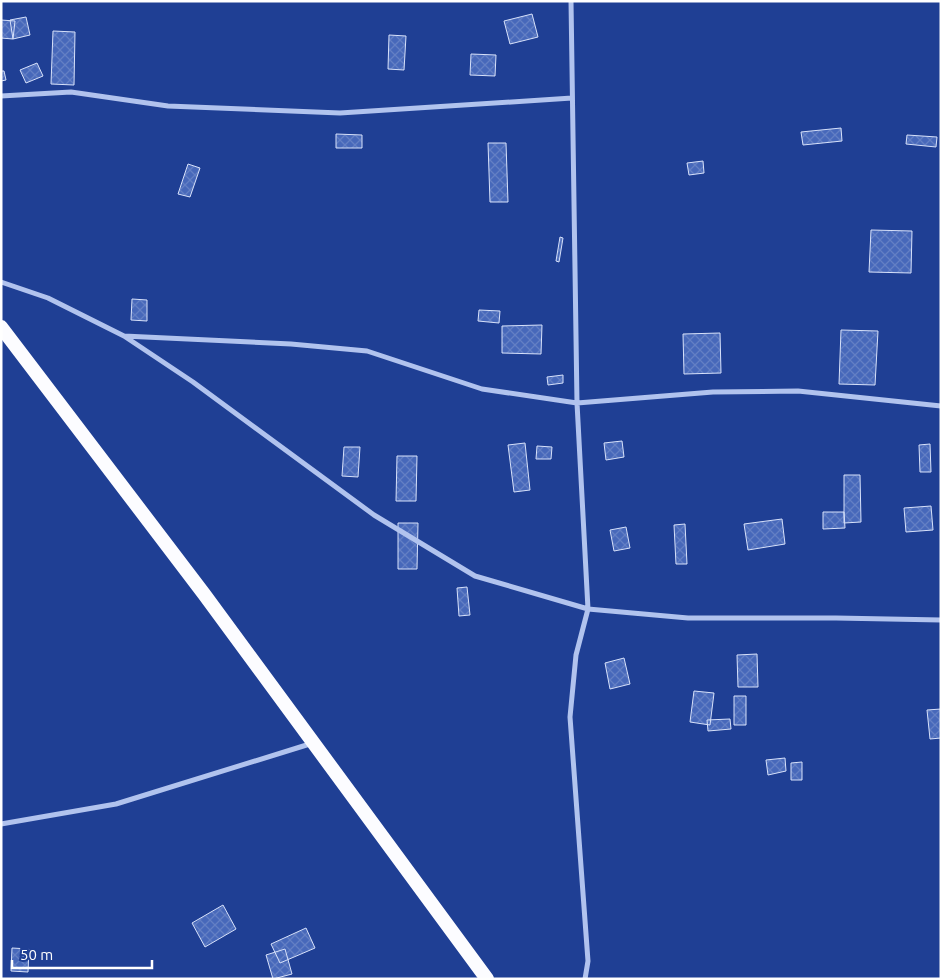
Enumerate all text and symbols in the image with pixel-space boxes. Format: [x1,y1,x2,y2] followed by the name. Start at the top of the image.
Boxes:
[12,938,152,970] scale bar
[20,946,53,963] text: 50 m

